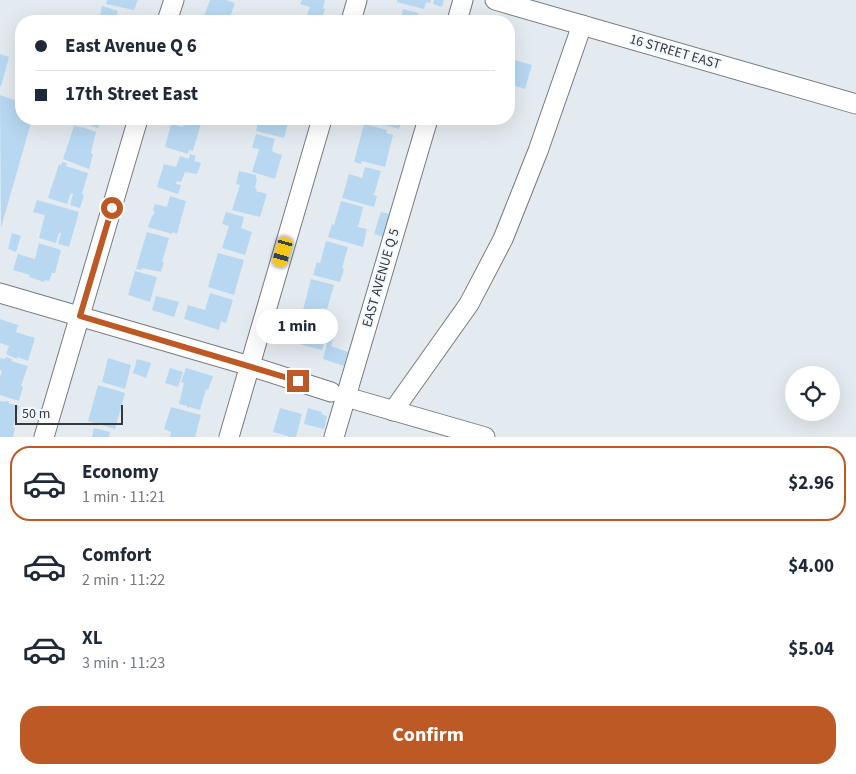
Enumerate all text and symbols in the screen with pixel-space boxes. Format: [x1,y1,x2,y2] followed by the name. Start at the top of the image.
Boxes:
[627,29,723,75] street label: 16 STREET EAST
[65,33,197,60] text: East Avenue Q 6
[65,81,198,108] text: 17th Street East
[101,197,123,219] route start
[357,226,405,330] street label: EAST AVENUE Q 5
[271,236,294,268] car
[257,308,339,344] callout: 1 min
[278,315,316,337] text: 1 min
[785,366,840,421] map controls
[785,366,840,421] button: locate
[287,370,309,392] route end
[15,402,122,425] scale bar
[22,404,50,424] text: 50 m
[82,459,159,486] text: Economy
[22,461,67,506] icon: car
[788,470,834,497] text: $2.96
[82,486,165,508] text: 1 min · 11:21
[82,542,152,569] text: Comfort
[22,544,67,589] icon: car
[788,553,834,580] text: $4.00
[82,569,165,591] text: 2 min · 11:22
[82,625,103,652] text: XL
[22,627,67,672] icon: car
[788,636,834,663] text: $5.04
[82,652,165,674] text: 3 min · 11:23
[20,706,836,764] button: Confirm

